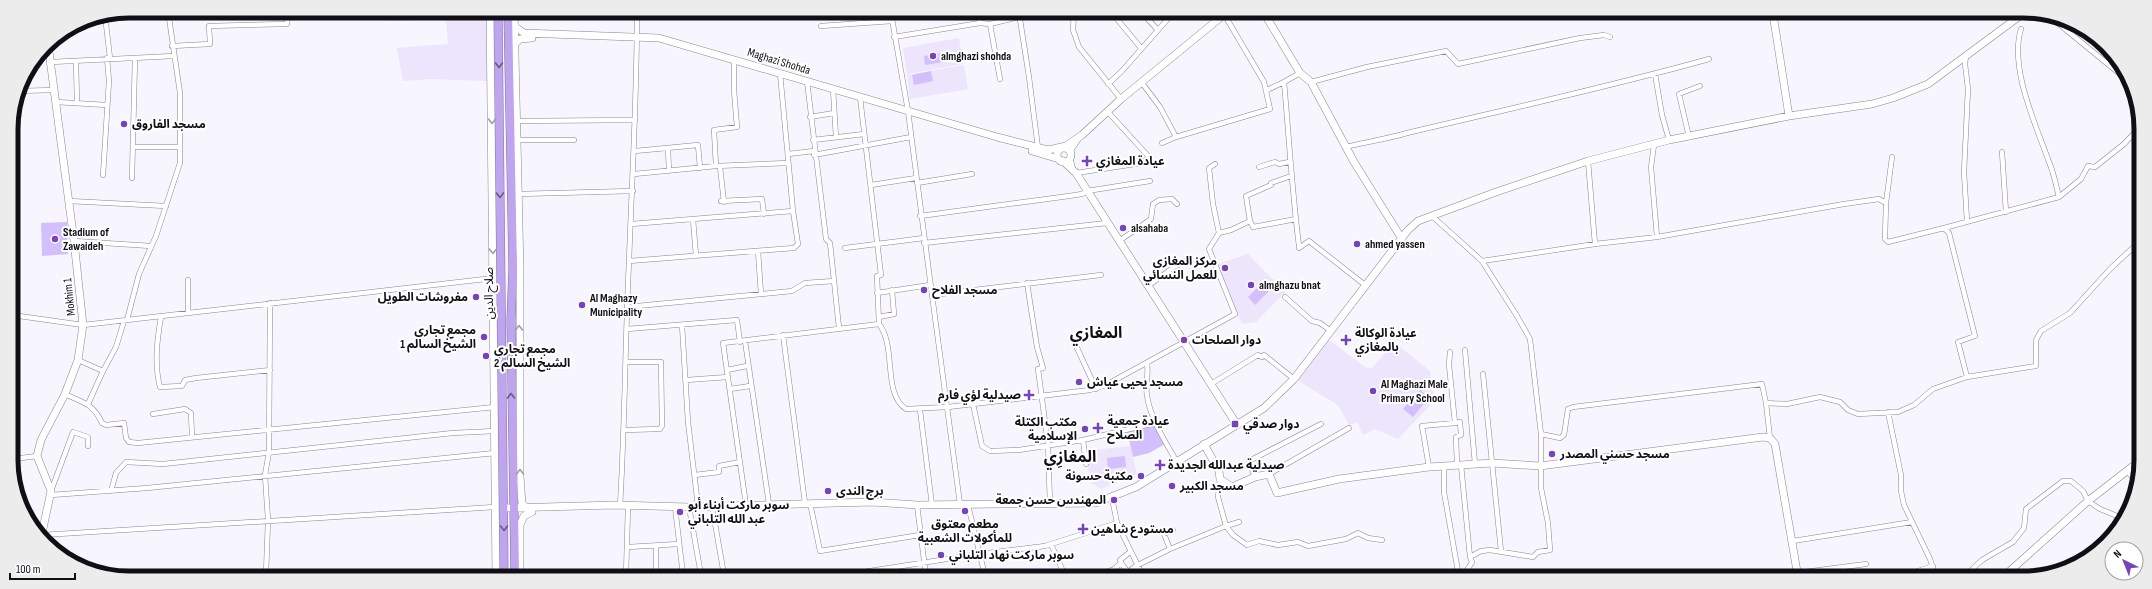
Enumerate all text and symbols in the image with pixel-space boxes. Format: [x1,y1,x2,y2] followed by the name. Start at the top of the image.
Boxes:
[746,45,812,78] street label: Maghazi Shohda
[941,49,1011,64] place label: almghazi shohda
[928,51,938,61] marker: almghazi shohda
[495,62,503,68] one-way arrow
[132,117,206,132] place label: مسجد الفاروق
[488,118,496,124] one-way arrow
[119,119,129,129] marker: مسجد الفاروق
[1096,154,1165,171] place label: عيادة المغازي
[1081,155,1093,167] marker: عيادة المغازي
[496,192,505,198] one-way arrow
[1131,221,1168,236] place label: alsahaba
[1118,223,1128,233] marker: alsahaba
[63,225,109,254] place label: Stadium of Zawaideh
[50,234,60,244] marker: Stadium of Zawaideh
[1365,237,1425,252] place label: ahmed yassen
[1352,239,1362,249] marker: ahmed yassen
[489,248,497,254] one-way arrow
[1143,254,1217,285] place label: مركز المغازي للعمل النسائي
[1220,263,1230,273] marker: مركز المغازي للعمل النسائي
[482,267,498,319] street label: صلاح الدين
[60,277,79,317] street label: Mokhim 1
[1259,278,1321,293] place label: almghazu bnat
[1246,280,1256,290] marker: almghazu bnat
[932,283,997,299] place label: مسجد الفلاح
[919,285,929,295] marker: مسجد الفلاح
[378,290,468,305] place label: مفروشات الطويل
[589,291,642,320] place label: Al Maghazy Municipality
[471,292,481,302] marker: مفروشات الطويل
[577,300,587,310] marker: Al Maghazy Municipality
[400,323,476,353] place label: مجمع تجاري الشيخ السالم 1
[1070,324,1122,346] district label: المغازي
[515,325,523,331] one-way arrow
[1355,326,1417,357] place label: عيادة الوكالة بالمغازي
[479,332,489,342] marker: مجمع تجاري الشيخ السالم 1
[1192,333,1261,348] place label: دوار الصلحات
[1340,334,1352,346] marker: عيادة الوكالة بالمغازي
[1179,335,1189,345] marker: دوار الصلحات
[494,342,570,372] place label: مجمع تجاري الشيخ السالم 2
[481,351,491,361] marker: مجمع تجاري الشيخ السالم 2
[1087,375,1183,390] place label: مسجد يحيى عياش
[1074,377,1084,387] marker: مسجد يحيى عياش
[1380,377,1448,406] place label: Al Maghazi Male Primary School
[1368,386,1378,396] marker: Al Maghazi Male Primary School
[938,388,1021,405] place label: صيدلية لؤي فارم
[1024,390,1034,400] marker: صيدلية لؤي فارم
[507,393,515,399] one-way arrow
[1107,414,1170,444] place label: عيادة جمعية الصلاح
[1015,415,1077,445] place label: مكتب الكتلة الإسلامية
[1243,417,1299,434] place label: دوار صدقي
[1230,419,1240,429] marker: دوار صدقي
[1092,422,1104,434] marker: عيادة جمعية الصلاح
[1080,424,1090,434] marker: مكتب الكتلة الإسلامية
[1559,447,1670,464] place label: مسجد حسني المصدر
[1044,448,1096,470] district label: المغازِي
[1547,449,1557,459] marker: مسجد حسني المصدر
[1168,458,1285,473] place label: صيدلية عبدالله الجديدة
[1155,460,1165,470] marker: صيدلية عبدالله الجديدة
[516,469,524,475] one-way arrow
[1065,469,1133,484] place label: مكتبة حسونة
[1136,471,1146,481] marker: مكتبة حسونة
[1179,479,1244,494] place label: مسجد الكبير
[1167,481,1177,491] marker: مسجد الكبير
[836,484,884,500] place label: برج الندى
[823,486,833,496] marker: برج الندى
[995,493,1106,508] place label: المهندس حسن جمعة
[1109,495,1119,505] marker: المهندس حسن جمعة
[688,497,789,529] place label: سوبر ماركت أبناء أبو عبد الله التلباني
[960,506,970,516] marker: مطعم معتوق للمأكولات الشعبية
[675,507,685,517] marker: سوبر ماركت أبناء أبو عبد الله التلباني
[918,517,1012,546] place label: مطعم معتوق للمأكولات الشعبية
[1091,522,1174,538] place label: مستودع شاهين
[1078,524,1088,534] marker: مستودع شاهين
[500,525,509,531] one-way arrow
[2104,541,2144,581] north arrow
[2111,547,2124,561] text: N
[949,548,1074,565] place label: سوبر ماركت نهاد التلباني
[936,550,946,560] marker: سوبر ماركت نهاد التلباني
[10,555,75,581] scale bar
[16,562,41,577] text: 100 m

